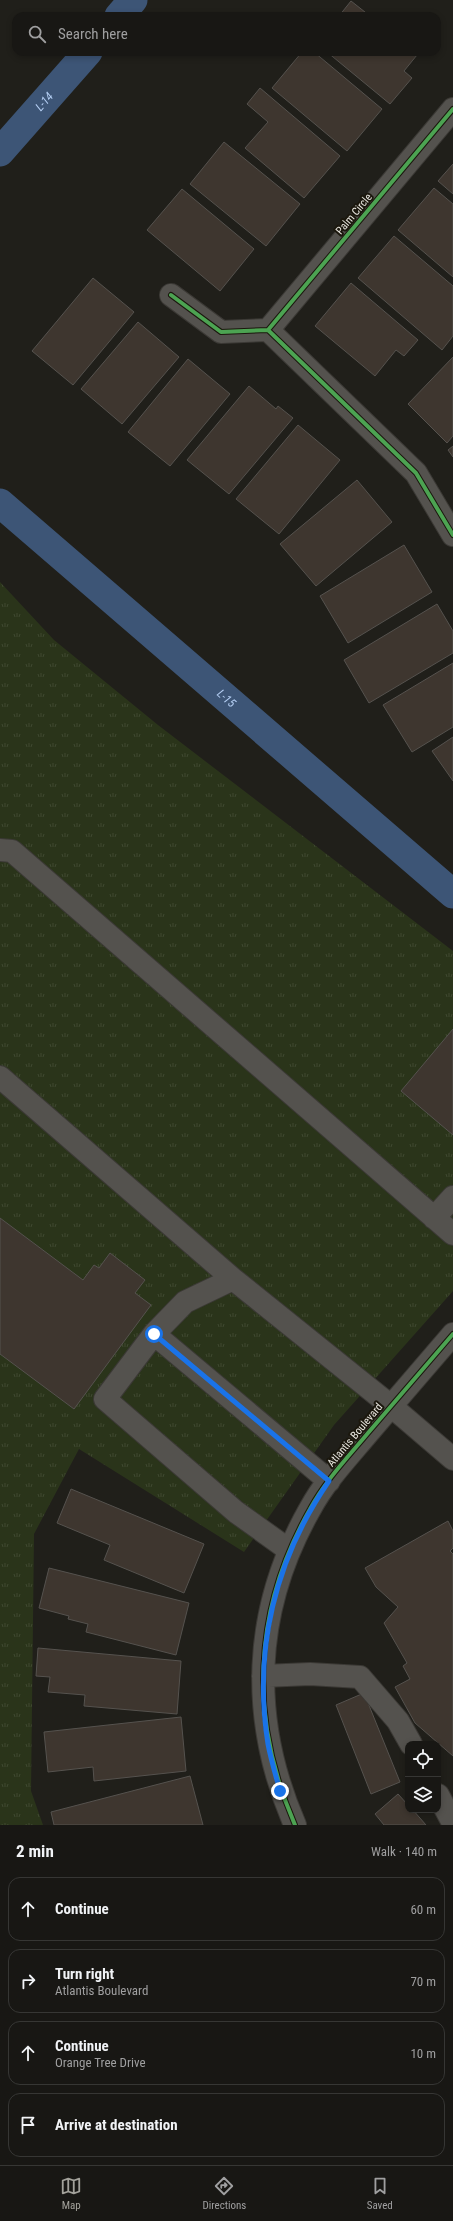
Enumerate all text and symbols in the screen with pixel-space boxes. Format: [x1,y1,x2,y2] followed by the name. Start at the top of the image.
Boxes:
[12,12,441,56] search box
[26,23,48,45] icon: search
[58,25,128,43] text: Search here
[32,89,56,114] water label: L-14
[333,191,375,237] street label: Palm Circle
[214,687,239,710] water label: L-15
[145,1325,163,1343] route start
[325,1401,385,1469] street label: Atlantis Boulevard
[405,1741,441,1813] map controls
[405,1741,441,1777] button: locate
[405,1777,441,1813] button: layers
[271,1782,289,1800] route end
[16,1841,54,1861] text: 2 min
[371,1844,437,1859] text: Walk · 140 m
[17,1898,39,1920] icon: ahead
[55,1900,109,1918] text: Continue
[410,1902,436,1917] text: 60 m
[55,1965,114,1983] text: Turn right
[17,1970,39,1992] icon: right
[410,1974,436,1989] text: 70 m
[55,1983,148,1998] text: Atlantis Boulevard
[55,2037,109,2055] text: Continue
[17,2042,39,2064] icon: ahead
[410,2046,436,2061] text: 10 m
[55,2055,146,2070] text: Orange Tree Drive
[17,2114,39,2136] icon: arrive
[55,2116,178,2134] text: Arrive at destination
[60,2175,82,2212] tab: Map
[202,2175,246,2212] tab: Directions
[367,2175,393,2212] tab: Saved

